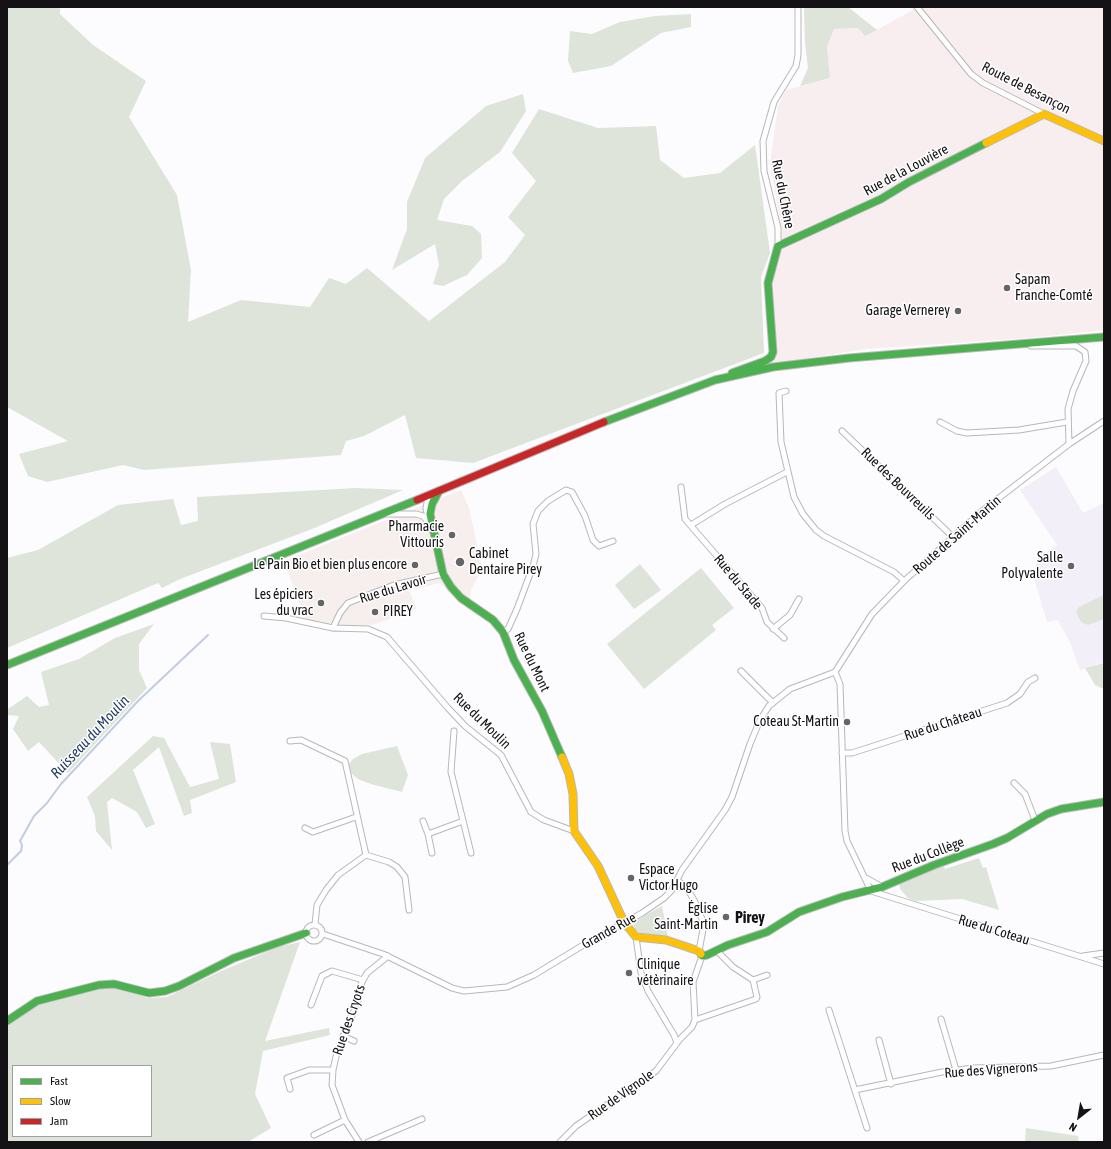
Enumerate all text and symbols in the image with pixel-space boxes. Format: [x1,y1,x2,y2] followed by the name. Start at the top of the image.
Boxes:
[979,58,1073,118] street label: Route de Besançon
[861,141,951,199] street label: Rue de la Louvière
[768,158,798,230] street label: Rue du Chêne
[1015,272,1093,304] place label: Sapam Franche-Comté
[1002,283,1012,293] marker: Sapam Franche-Comté
[866,303,950,319] place label: Garage Vernerey
[953,306,963,316] marker: Garage Vernerey
[857,444,939,524] street label: Rue des Bouvreuils
[910,492,1004,578] street label: Route de Saint-Martin
[388,519,444,552] place label: Pharmacie Vittouris
[447,530,457,540] marker: Pharmacie Vittouris
[469,546,542,578] place label: Cabinet Dentaire Pirey
[1001,550,1063,582] place label: Salle Polyvalente
[710,551,766,613] street label: Rue du Stade
[454,556,466,568] marker: Cabinet Dentaire Pirey
[253,557,407,573] place label: Le Pain Bio et bien plus encore
[410,560,420,570] marker: Le Pain Bio et bien plus encore
[1066,561,1076,571] marker: Salle Polyvalente
[358,571,428,607] street label: Rue du Lavoir
[254,587,313,620] place label: Les épiciers du vrac
[316,598,326,608] marker: Les épiciers du vrac
[383,604,413,620] place label: PIREY
[370,607,380,617] marker: PIREY
[510,629,554,695] street label: Rue du Mont
[450,689,514,753] street label: Rue du Moulin
[47,692,133,782] water label: Ruisseau du Moulin
[902,704,984,744] street label: Rue du Château
[753,714,839,730] place label: Coteau St-Martin
[842,717,852,727] marker: Coteau St-Martin
[890,834,966,876] street label: Rue du Collège
[639,862,698,894] place label: Espace Victor Hugo
[626,873,636,883] marker: Espace Victor Hugo
[654,901,718,934] place label: Église Saint-Martin
[735,908,765,928] district label: Pirey
[579,909,639,953] street label: Grande Rue
[956,911,1032,949] street label: Rue du Coteau
[721,912,731,922] marker: Église Saint-Martin
[637,957,694,990] place label: Clinique vétèrinaire
[624,968,634,978] marker: Clinique vétèrinaire
[329,983,369,1057] street label: Rue des Cryots
[944,1058,1038,1082] street label: Rue des Vignerons
[12,1065,152,1137] legend
[585,1066,657,1124] street label: Rue de Vignole
[50,1074,68,1088] text: Fast
[50,1094,71,1108] text: Slow
[1059,1097,1099,1137] north arrow
[50,1114,68,1128] text: Jam
[1067,1120,1079,1134] text: N

